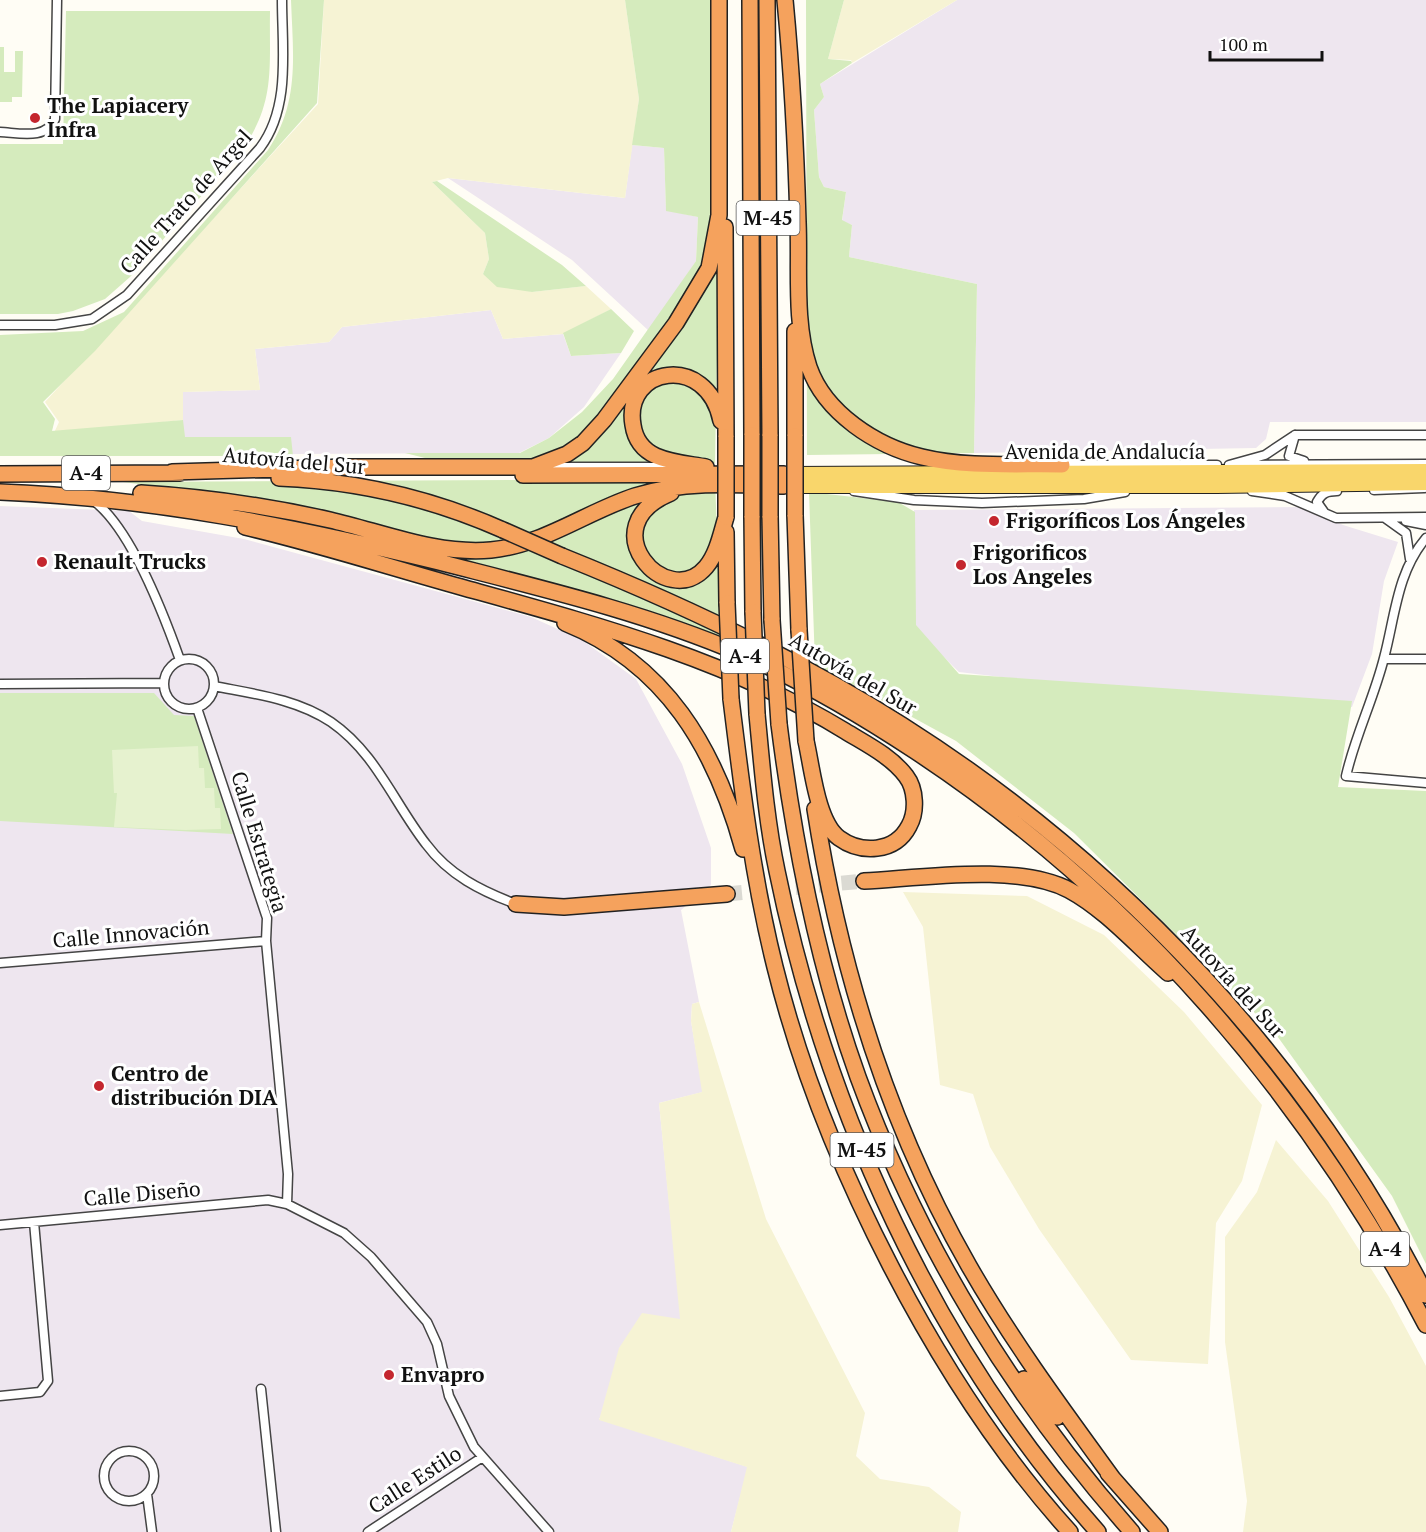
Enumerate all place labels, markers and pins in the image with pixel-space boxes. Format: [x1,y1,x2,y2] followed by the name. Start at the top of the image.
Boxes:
[47,91,189,143] place label: The Lapiacery Infra
[28,111,42,125] marker: The Lapiacery Infra
[1006,506,1245,534] place label: Frigoríficos Los Ángeles
[987,514,1001,528] marker: Frigoríficos Los Ángeles
[973,538,1092,590] place label: Frigorificos Los Angeles
[54,547,206,575] place label: Renault Trucks
[35,555,49,569] marker: Renault Trucks
[954,558,968,572] marker: Frigorificos Los Angeles
[111,1059,278,1111] place label: Centro de distribución DIA
[92,1079,106,1093] marker: Centro de distribución DIA
[401,1360,485,1388] place label: Envapro
[382,1368,396,1382] marker: Envapro

